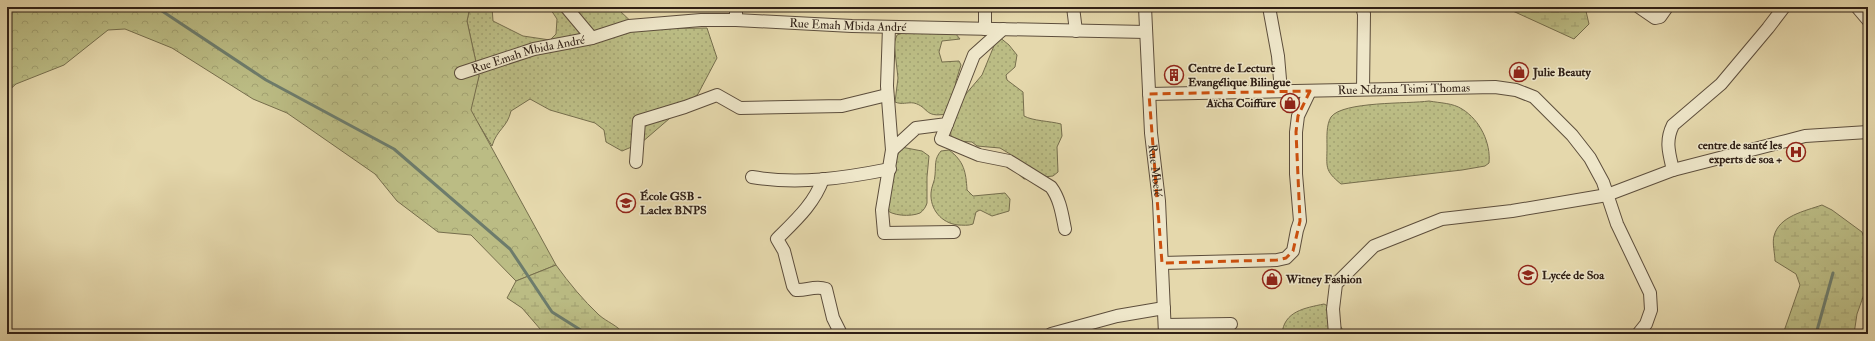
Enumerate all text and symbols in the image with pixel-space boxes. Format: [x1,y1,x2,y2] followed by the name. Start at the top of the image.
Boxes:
[789,16,907,35] street label: Rue Emah Mbida André
[470,32,587,77] street label: Rue Emah Mbida André
[1188,61,1291,90] place label: Centre de Lecture Evangélique Bilingue
[1508,61,1530,83] shop icon: Julie Beauty
[1163,64,1185,86] building icon: Centre de Lecture Evangélique Bilingue
[1532,65,1591,80] place label: Julie Beauty
[1338,81,1470,98] street label: Rue Ndzana Tsimi Thomas
[1279,92,1301,114] shop icon: Aïcha Coiffure
[1205,96,1277,111] place label: Aïcha Coiffure
[1698,138,1782,167] place label: centre de santé les experts de soa +
[1785,141,1807,163] hospital icon: centre de santé les experts de soa +
[1144,144,1166,199] street label: Rue Mbelé
[640,189,707,218] place label: École GSB - Laclex BNPS
[615,192,637,214] school or university icon: École GSB - Laclex BNPS
[1517,264,1539,286] school or university icon: Lycée de Soa
[1261,268,1283,290] shop icon: Witney Fashion
[1542,268,1605,283] place label: Lycée de Soa
[1285,272,1363,287] place label: Witney Fashion

